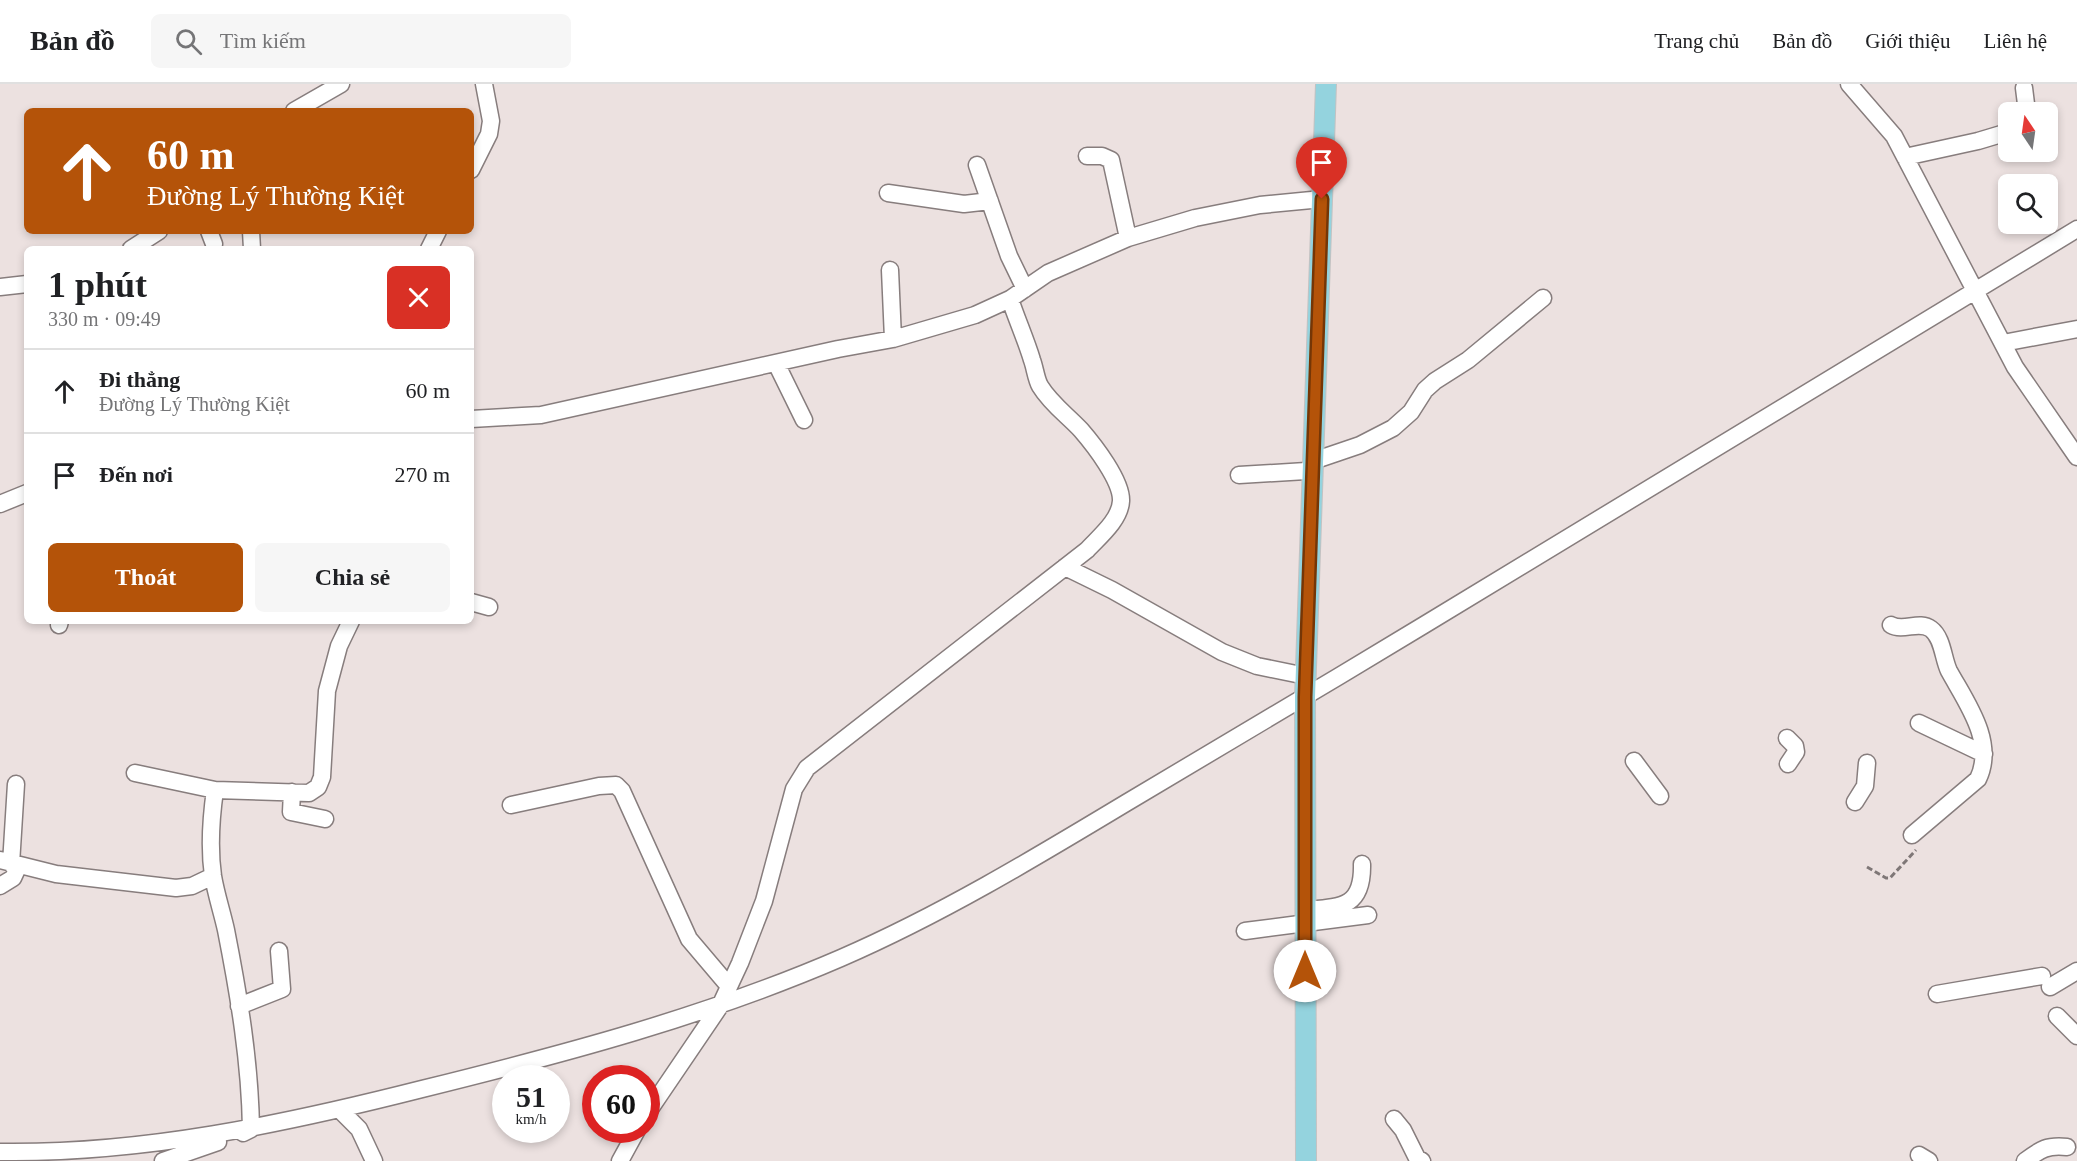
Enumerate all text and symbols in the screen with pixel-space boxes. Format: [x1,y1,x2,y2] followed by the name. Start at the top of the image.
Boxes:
[151,14,571,68] search box
[30,25,115,56] text: Bản đồ
[172,25,205,58] icon: search
[220,28,306,53] text: Tìm kiếm
[1654,29,1739,53] text: Trang chủ
[1772,29,1832,53] text: Bản đồ
[1865,29,1950,53] text: Giới thiệu
[1983,29,2047,53] text: Liên hệ
[1998,102,2058,162] north arrow
[1998,102,2058,234] map controls
[48,132,126,210] icon: ahead
[147,132,235,178] text: 60 m
[1296,137,1347,199] pin
[1305,146,1338,179] icon: arrive
[1998,174,2058,234] button: search
[147,181,405,211] text: Đường Lý Thường Kiệt
[48,265,147,305] text: 1 phút
[387,266,450,329] button: close
[48,308,161,330] text: 330 m · 09:49
[99,367,180,392] text: Đi thẳng
[48,375,81,408] icon: ahead
[405,378,450,403] text: 60 m
[99,393,290,415] text: Đường Lý Thường Kiệt
[48,459,81,492] icon: arrive
[99,462,173,487] text: Đến nơi
[394,462,450,487] text: 270 m
[48,543,243,612] button: Thoát
[255,543,450,612] button: Chia sẻ
[1273,939,1337,1003] position arrow
[582,1065,660,1143] speed limit sign: 60
[516,1080,546,1113] text: 51
[516,1111,546,1127] text: km/h

